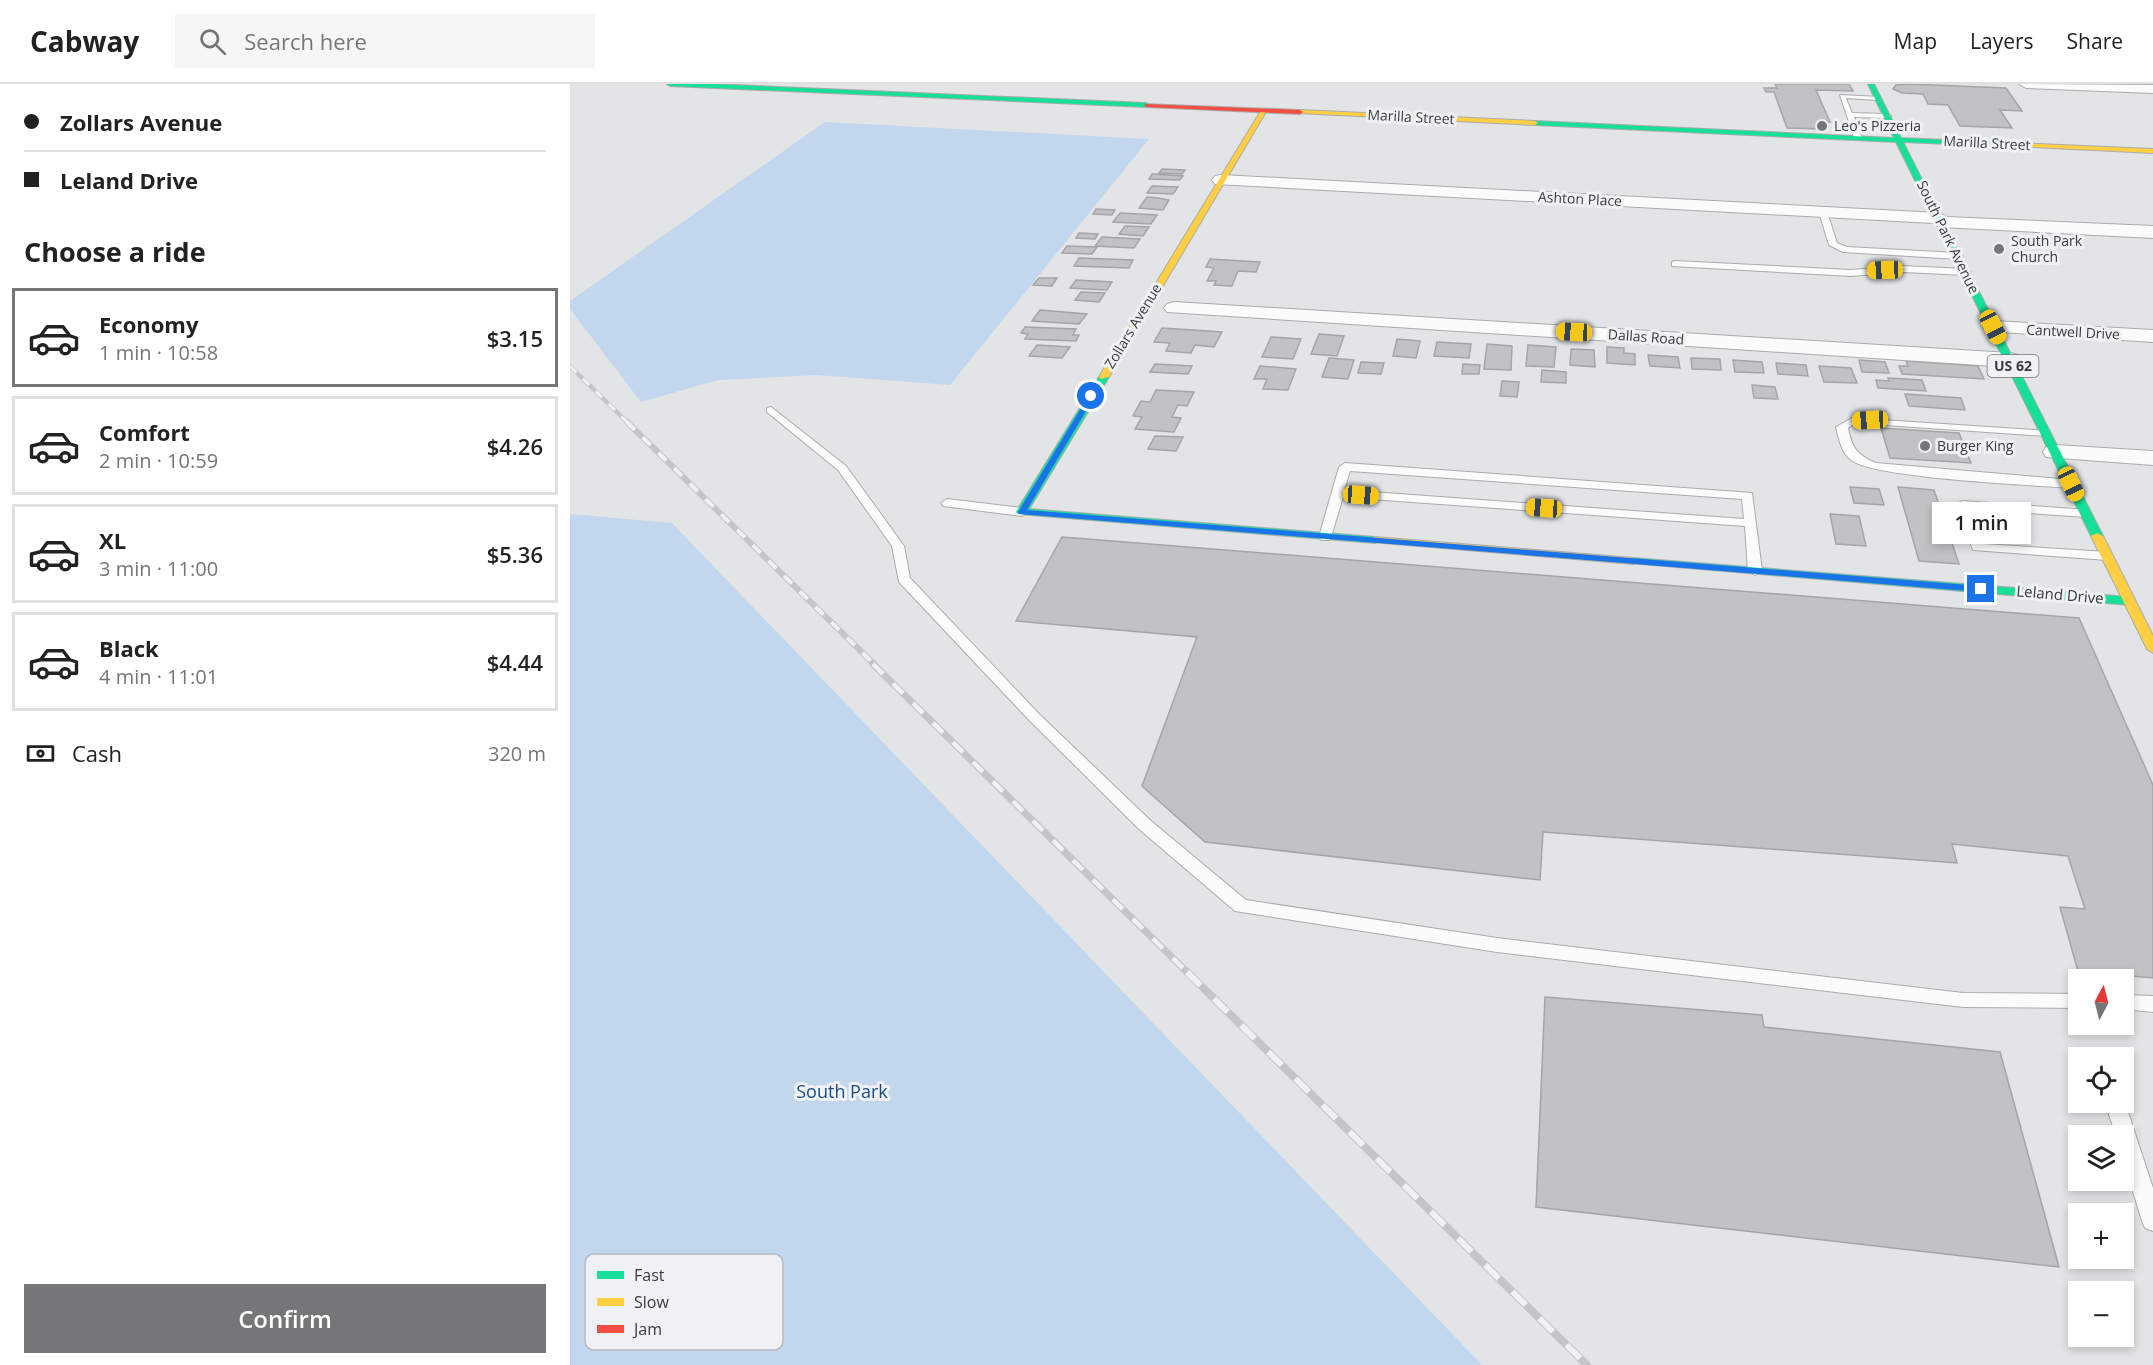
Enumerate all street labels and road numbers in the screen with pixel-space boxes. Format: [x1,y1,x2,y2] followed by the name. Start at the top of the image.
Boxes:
[1367,105,1455,128] street label: Marilla Street
[1943,131,2031,154] street label: Marilla Street
[1913,177,1984,297] street label: South Park Avenue
[1538,187,1623,210] street label: Ashton Place
[1100,280,1166,372] street label: Zollars Avenue
[2026,320,2121,343] street label: Cantwell Drive
[1607,324,1685,349] street label: Dallas Road
[1988,355,2038,377] road number: US 62
[2016,580,2104,608] street label: Leland Drive

